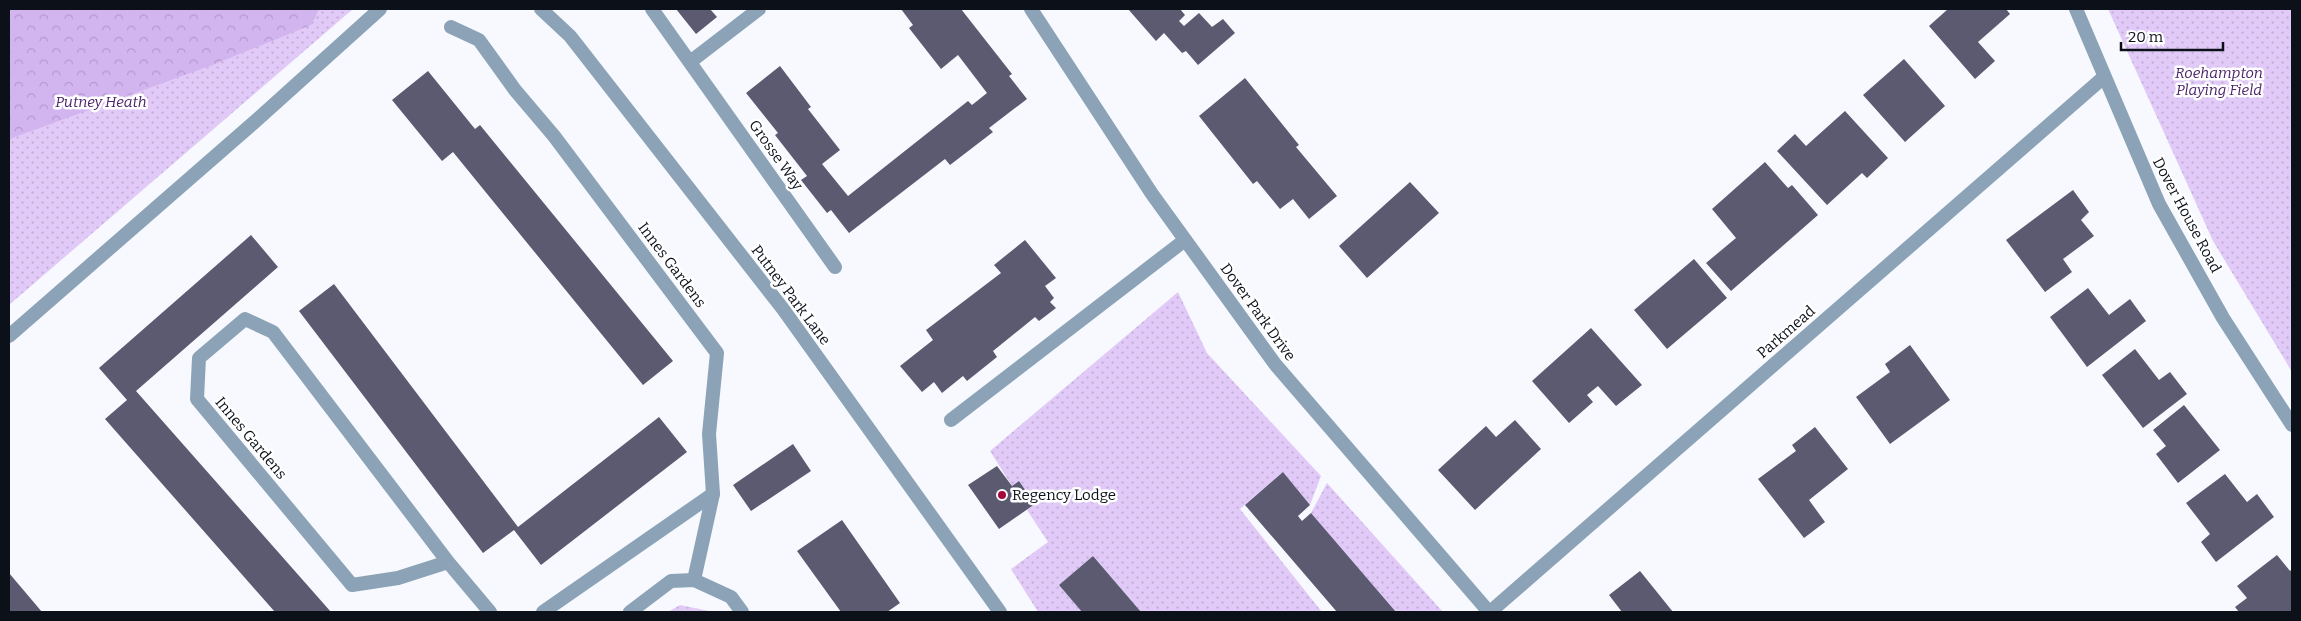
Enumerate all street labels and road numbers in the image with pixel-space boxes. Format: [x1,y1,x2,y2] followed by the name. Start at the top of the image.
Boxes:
[745,117,807,194] street label: Grosse Way
[2149,154,2225,276] street label: Dover House Road
[634,219,710,311] street label: Innes Gardens
[748,241,834,349] street label: Putney Park Lane
[1217,260,1299,364] street label: Dover Park Drive
[1753,302,1819,362] street label: Parkmead
[211,393,291,483] street label: Innes Gardens

